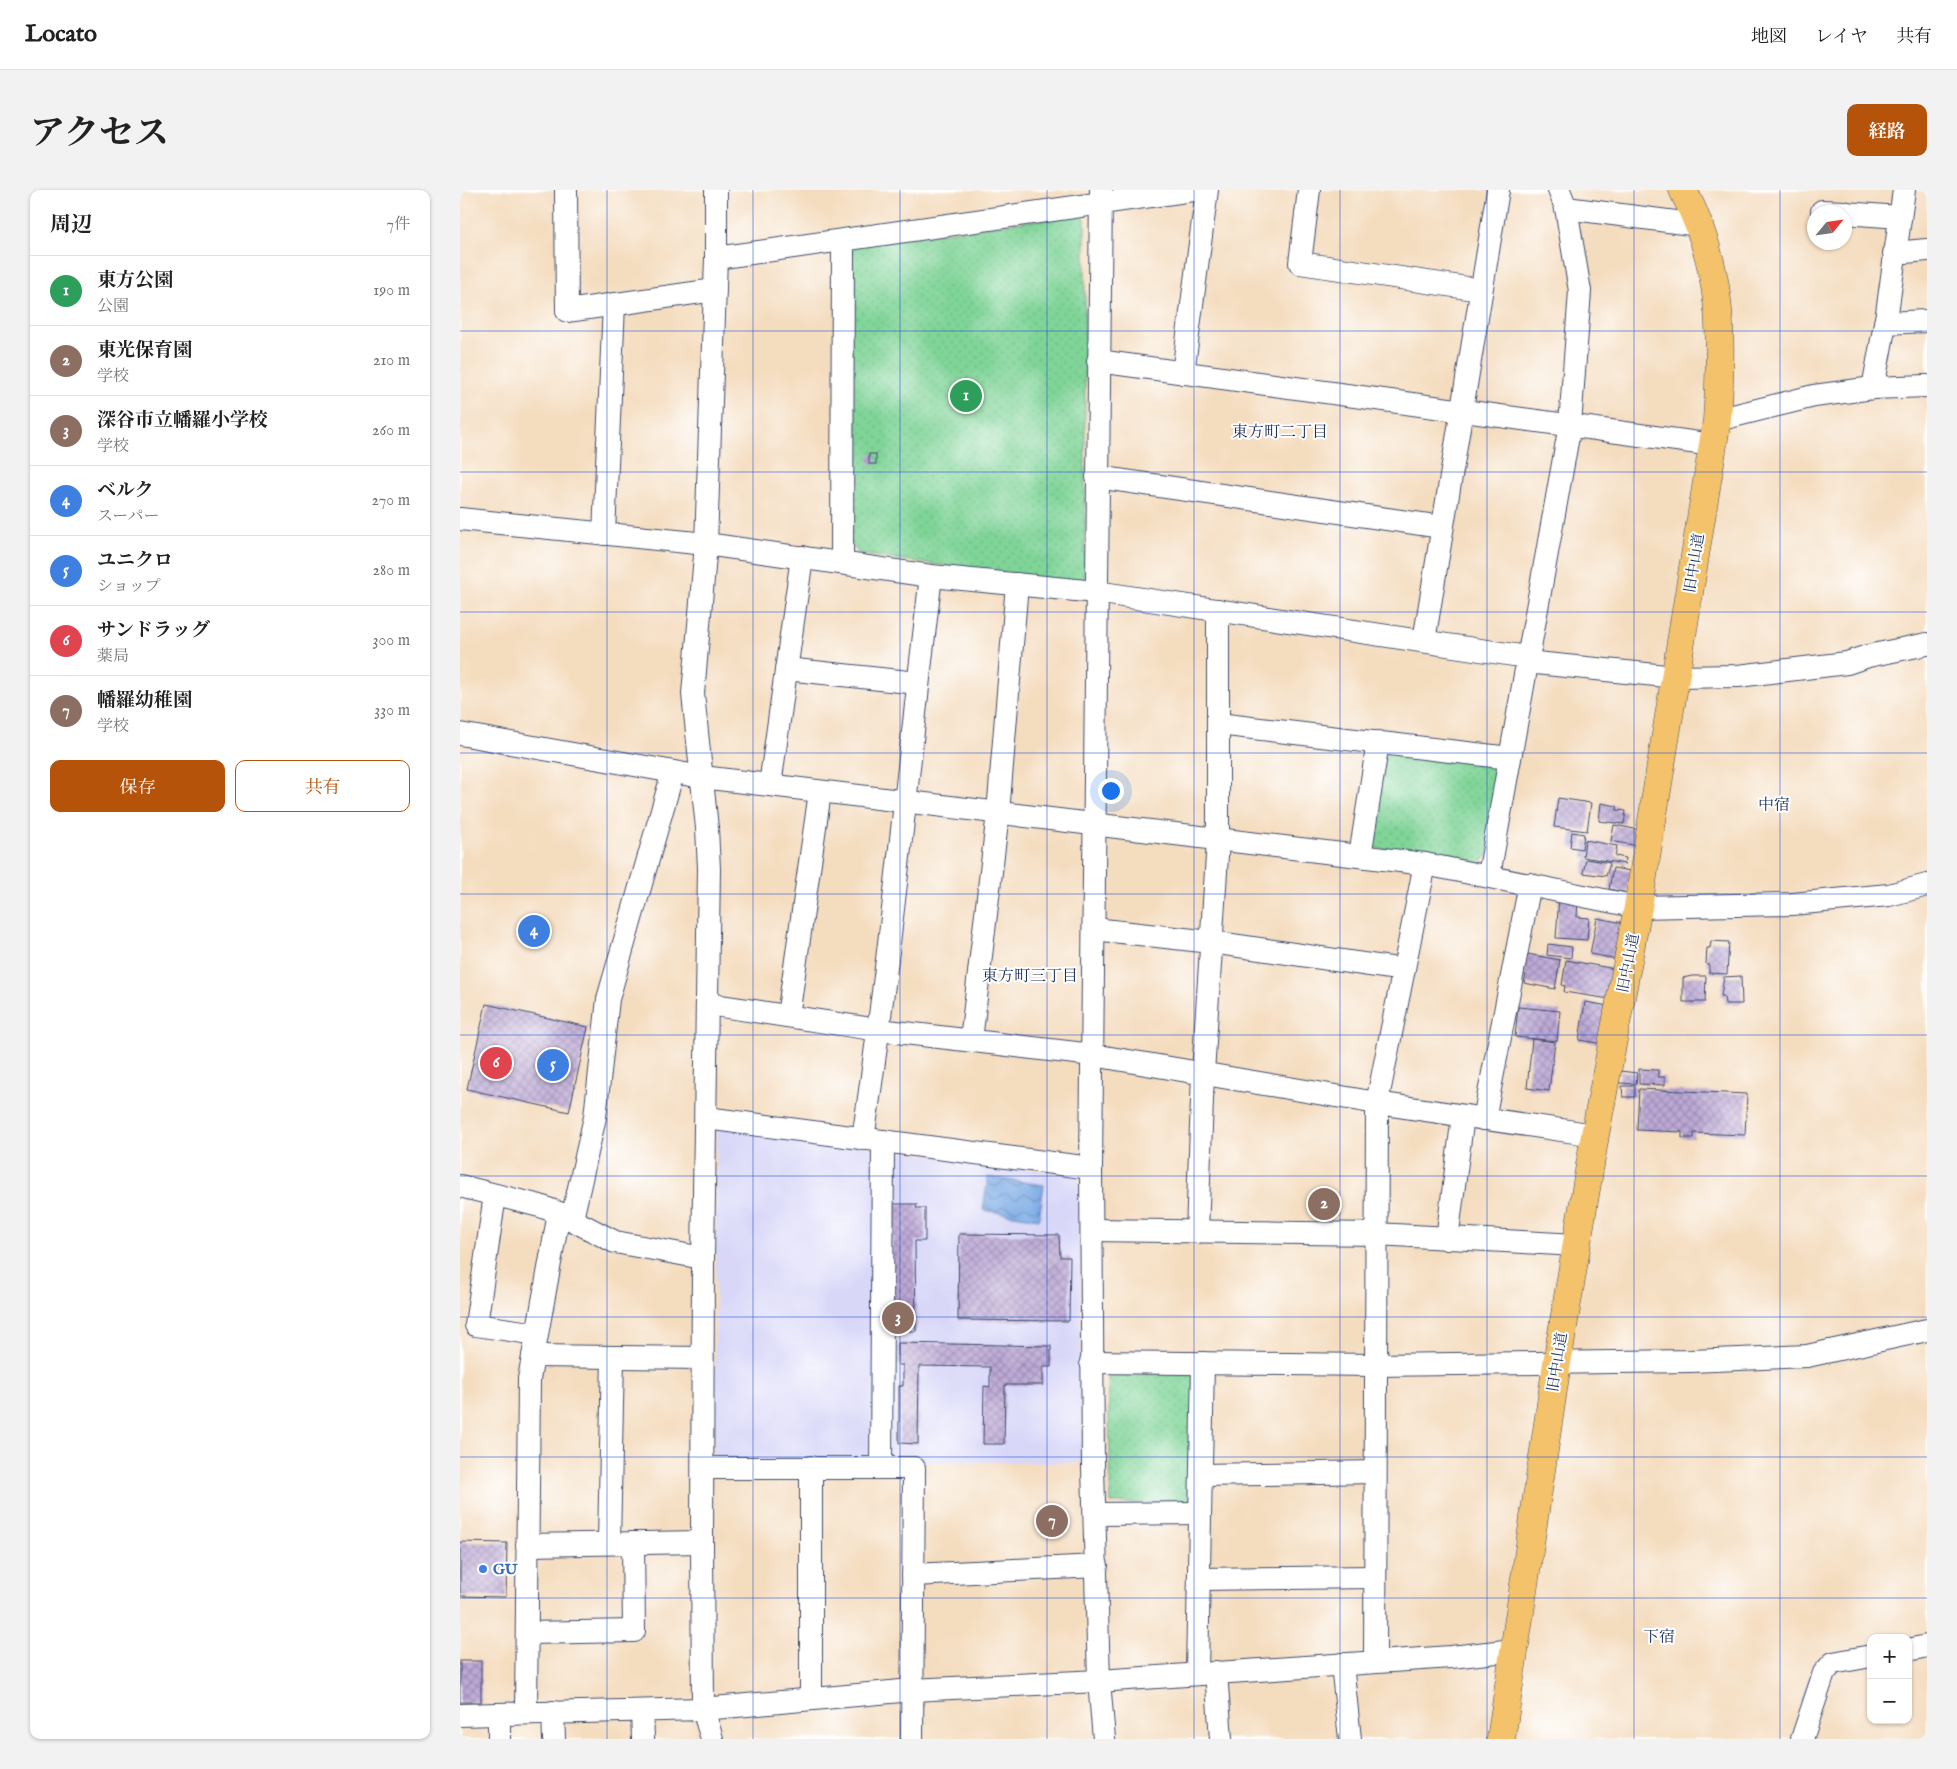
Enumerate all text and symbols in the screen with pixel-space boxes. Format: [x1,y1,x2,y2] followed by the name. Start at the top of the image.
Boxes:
[25,19,97,50] text: Locato
[1751,26,1787,49] text: 地図
[1815,26,1868,49] text: レイヤ
[1896,26,1932,49] text: 共有
[1847,104,1927,156] button: 経路
[30,112,169,157] text: アクセス
[1807,205,1852,250] north arrow
[50,212,92,239] text: 周辺
[387,215,410,235] text: 7件
[97,269,173,293] text: 東方公園
[63,281,69,301] text: 1
[373,281,410,301] text: 190 m
[97,297,129,317] text: 公園
[97,339,192,363] text: 東光保育園
[62,351,70,371] text: 2
[373,351,410,371] text: 210 m
[97,367,129,387] text: 学校
[950,377,982,415] pin: 1
[97,409,268,433] text: 深谷市立幡羅小学校
[63,421,69,441] text: 3
[372,421,410,441] text: 260 m
[1232,423,1328,443] district label: 東方町二丁目
[97,437,129,457] text: 学校
[97,479,154,503] text: ベルク
[62,491,70,511] text: 4
[371,491,410,511] text: 270 m
[97,507,159,527] text: スーパー
[1680,532,1709,594] street label: 旧中山道
[97,549,173,573] text: ユニクロ
[63,561,69,581] text: 5
[373,561,410,581] text: 280 m
[97,577,161,597] text: ショップ
[97,619,210,643] text: サンドラッグ
[63,631,69,651] text: 6
[372,631,410,651] text: 300 m
[97,647,129,667] text: 薬局
[97,689,192,713] text: 幡羅幼稚園
[62,701,70,721] text: 7
[374,701,410,721] text: 330 m
[97,717,129,737] text: 学校
[50,760,225,812] button: 保存
[235,760,410,812] button: 共有
[1098,778,1124,804] your location
[1758,796,1790,816] district label: 中宿
[518,912,550,950] pin: 4
[1613,932,1644,994] street label: 旧中山道
[982,967,1078,987] district label: 東方町三丁目
[480,1044,512,1082] pin: 6
[537,1046,569,1084] pin: 5
[1308,1185,1340,1223] pin: 2
[882,1299,914,1337] pin: 3
[1543,1331,1572,1393] street label: 旧中山道
[1036,1502,1068,1540] pin: 7
[493,1560,519,1579] place label: GU
[477,1563,489,1575] marker: GU
[1643,1628,1675,1648] district label: 下宿
[1867,1634,1912,1724] map controls
[1867,1634,1912,1679] button: +
[1867,1679,1912,1724] button: −

